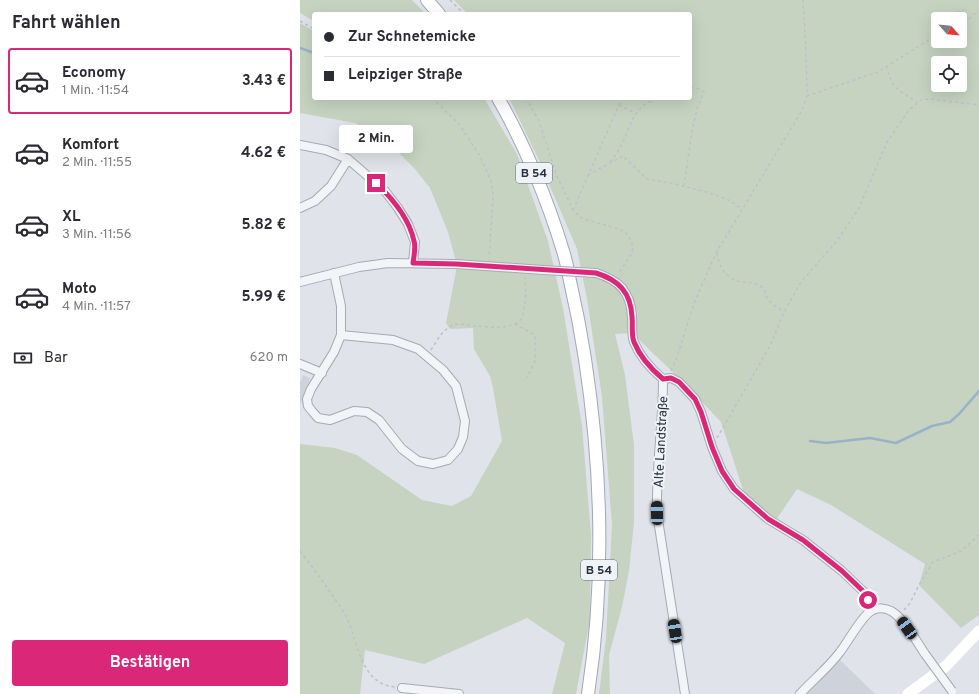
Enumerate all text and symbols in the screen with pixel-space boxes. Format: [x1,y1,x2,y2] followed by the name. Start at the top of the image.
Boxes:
[12,12,121,35] text: Fahrt wählen
[931,12,967,48] north arrow
[931,12,967,92] map controls
[348,28,476,47] text: Zur Schnetemicke
[931,56,967,92] button: locate
[14,63,50,99] icon: car
[62,64,126,83] text: Economy
[348,66,463,85] text: Leipziger Straße
[242,72,286,91] text: 3.43 €
[62,83,129,99] text: 1 Min. · 11:54
[339,125,413,153] callout: 2 Min.
[358,131,394,147] text: 2 Min.
[14,135,50,171] icon: car
[62,136,119,155] text: Komfort
[241,144,286,163] text: 4.62 €
[62,155,132,171] text: 2 Min. · 11:55
[516,163,552,183] road number: B 54
[367,174,385,192] route end
[14,207,50,243] icon: car
[62,208,80,227] text: XL
[242,216,286,235] text: 5.82 €
[62,227,132,243] text: 3 Min. · 11:56
[14,279,50,315] icon: car
[62,280,97,299] text: Moto
[241,288,286,307] text: 5.99 €
[62,299,131,315] text: 4 Min. · 11:57
[12,347,34,369] icon: cash
[44,349,68,368] text: Bar
[250,350,288,366] text: 620 m
[652,396,672,489] street label: Alte Landstraße
[651,501,663,525] car
[581,560,617,580] road number: B 54
[859,591,877,609] route start
[895,615,919,641] car
[667,618,683,644] car
[12,640,288,686] button: Bestätigen

